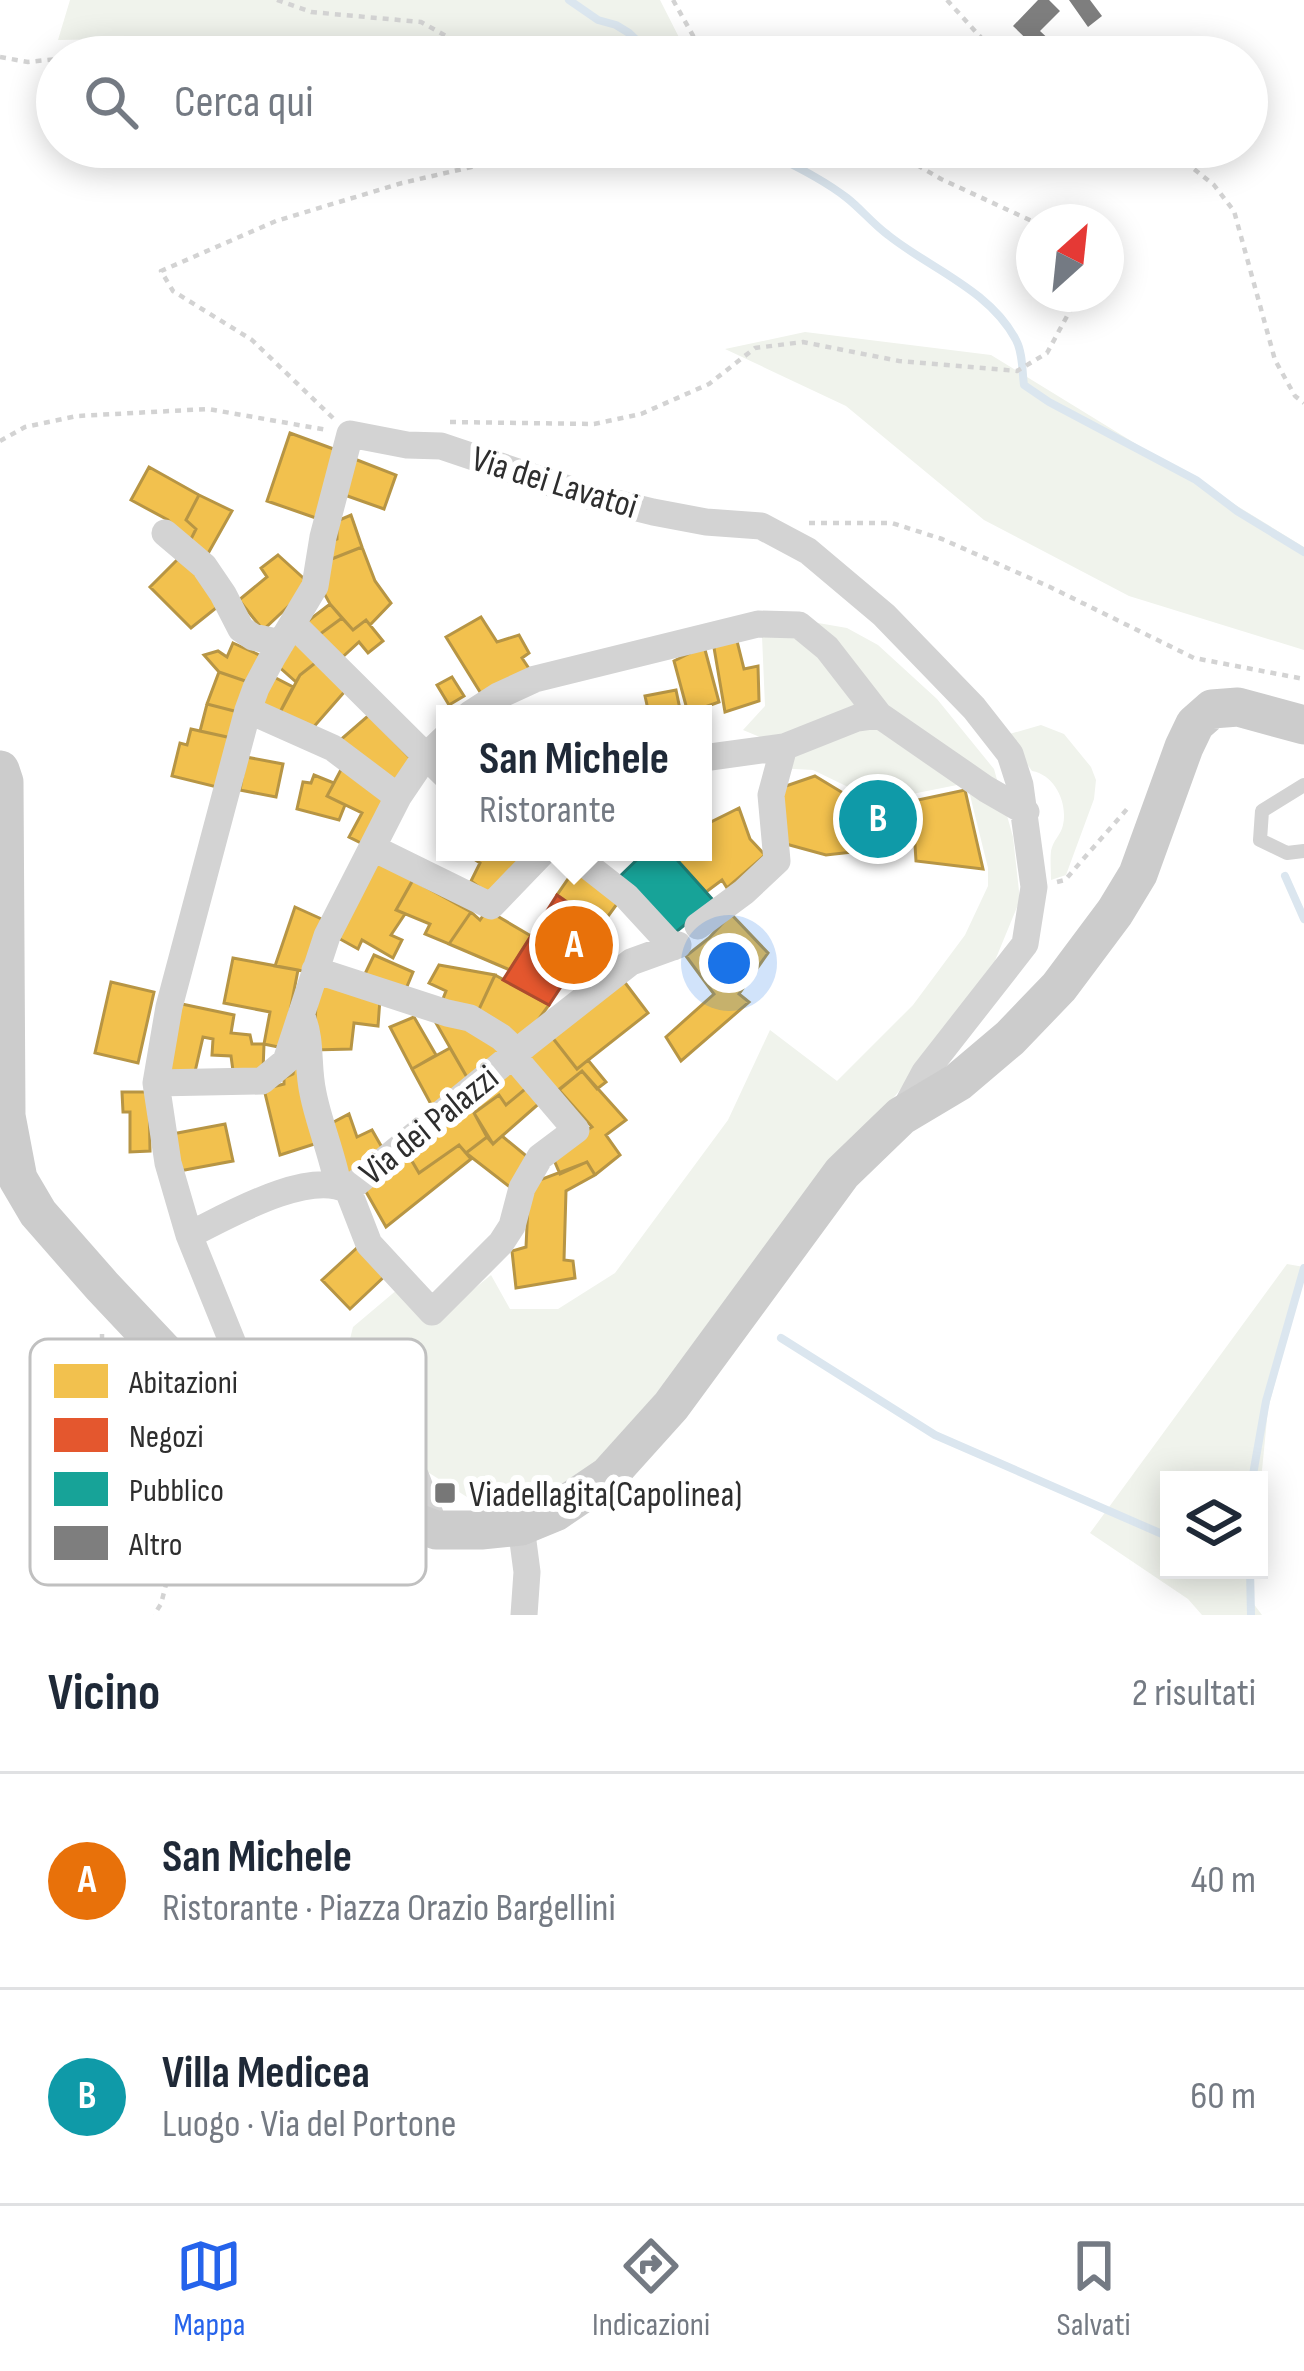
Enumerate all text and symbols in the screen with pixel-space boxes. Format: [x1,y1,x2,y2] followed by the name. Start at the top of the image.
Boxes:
[36,36,1268,168] search box
[78,69,144,135] icon: search
[174,75,314,130] text: Cerca qui
[1016,204,1124,312] north arrow
[466,438,642,529] street label: Via dei Lavatoi
[436,705,712,861] popup
[479,732,669,787] text: San Michele
[839,774,917,864] pin: B
[479,787,616,834] text: Ristorante
[535,900,613,990] pin: A
[699,933,759,993] your location
[352,1057,508,1195] street label: Via dei Palazzi
[30,1339,426,1585] legend
[128,1363,238,1403] text: Abitazioni
[129,1417,204,1457] text: Negozi
[129,1471,224,1511] text: Pubblico
[1160,1471,1268,1579] map controls
[1160,1471,1268,1579] button: layers
[469,1474,742,1517] place label: Viadellagita(Capolinea)
[432,1480,458,1506] marker: Viadellagita(Capolinea)
[128,1525,182,1565] text: Altro
[48,1663,160,1724] text: Vicino
[1132,1670,1256,1717] text: 2 risultati
[162,1830,352,1885] text: San Michele
[78,1857,96,1904] text: A
[1191,1857,1256,1904] text: 40 m
[162,1885,616,1932] text: Ristorante · Piazza Orazio Bargellini
[162,2046,370,2101] text: Villa Medicea
[78,2073,96,2120] text: B
[1190,2073,1256,2120] text: 60 m
[162,2101,456,2148] text: Luogo · Via del Portone
[173,2233,246,2345] tab: Mappa
[592,2233,710,2345] tab: Indicazioni
[1057,2233,1131,2345] tab: Salvati

